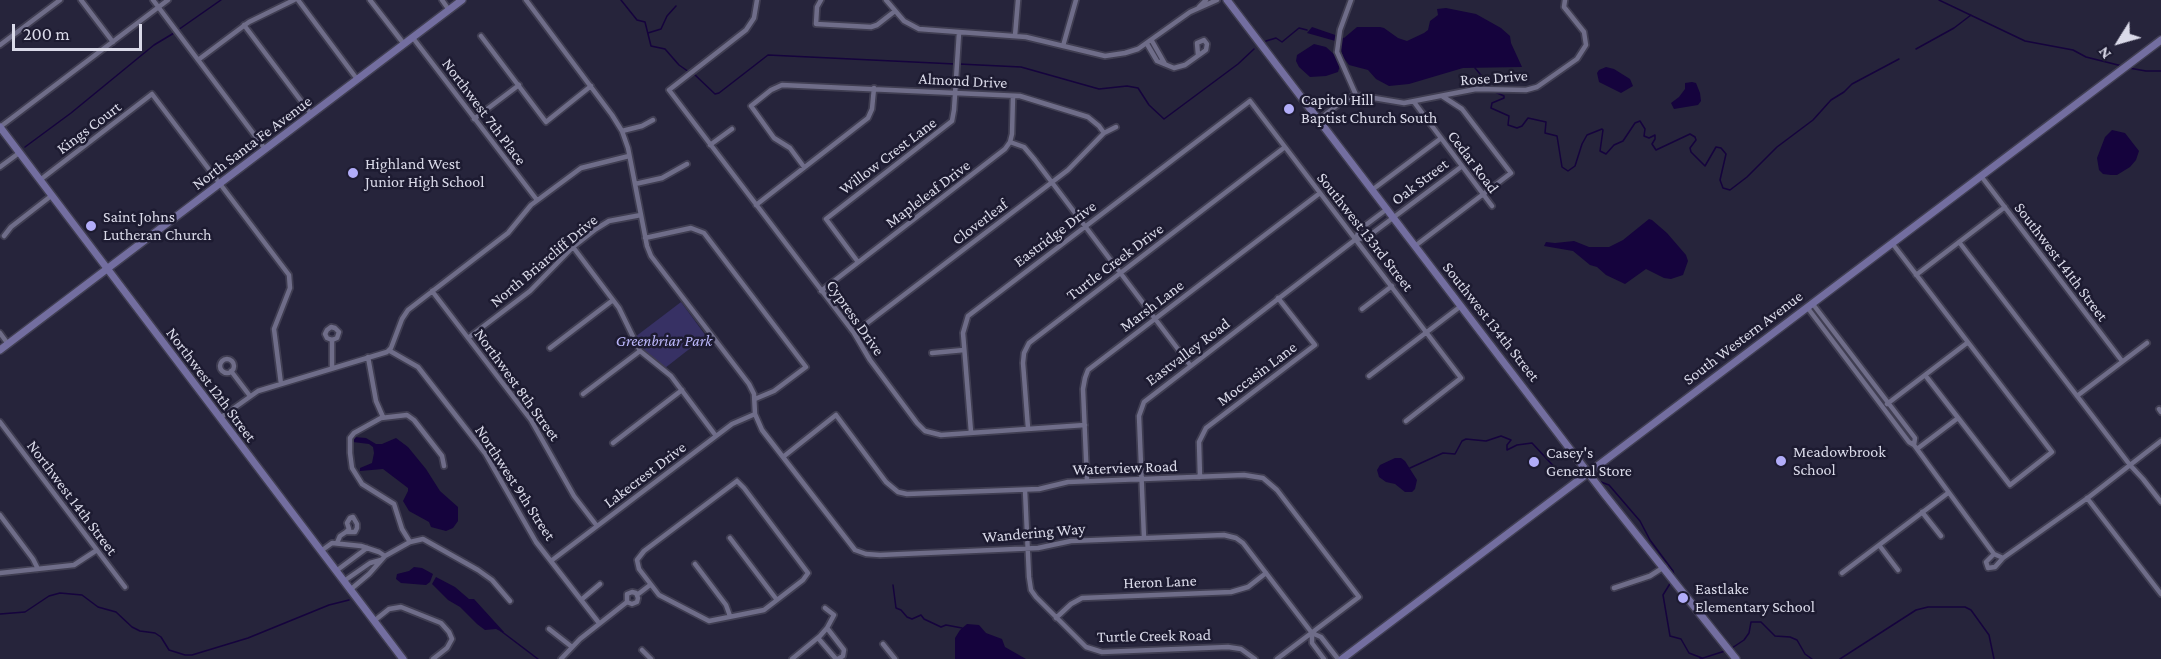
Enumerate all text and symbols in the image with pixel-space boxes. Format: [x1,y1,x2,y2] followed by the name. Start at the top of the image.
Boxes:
[15,12,146,50] scale bar
[2089,12,2149,72] north arrow
[23,24,70,44] text: 200 m
[2094,44,2114,63] text: N
[438,55,530,169] street label: Northwest 7th Place
[1460,66,1528,90] street label: Rose Drive
[918,69,1008,93] street label: Almond Drive
[1301,90,1437,128] place label: Capitol Hill Baptist Church South
[188,92,316,194] street label: North Santa Fe Avenue
[53,98,125,158] street label: Kings Court
[1282,102,1296,116] marker: Capitol Hill Baptist Church South
[835,113,941,199] street label: Willow Crest Lane
[1443,127,1503,197] street label: Cedar Road
[365,154,484,192] place label: Highland West Junior High School
[1388,154,1452,210] street label: Oak Street
[882,156,974,232] street label: Mapleleaf Drive
[346,166,360,180] marker: Highland West Junior High School
[1313,169,1417,295] street label: Southwest 133rd Street
[948,195,1012,249] street label: Cloverleaf
[1010,197,1100,271] street label: Eastridge Drive
[2010,199,2112,325] street label: Southwest 141th Street
[103,207,212,245] place label: Saint Johns Lutheran Church
[486,210,602,312] street label: North Briarcliff Drive
[84,219,98,233] marker: Saint Johns Lutheran Church
[1063,219,1167,305] street label: Turtle Creek Drive
[1438,258,1544,386] street label: Southwest 134th Street
[822,276,888,360] street label: Cypress Drive
[1116,276,1188,336] street label: Marsh Lane
[1679,287,1807,389] street label: South Western Avenue
[1142,314,1234,390] street label: Eastvalley Road
[162,324,260,446] street label: Northwest 12th Street
[470,325,564,445] street label: Northwest 8th Street
[616,331,712,351] park label: Greenbriar Park
[1213,338,1301,410] street label: Moccasin Lane
[471,422,559,544] street label: Northwest 9th Street
[23,437,121,559] street label: Northwest 14th Street
[600,438,690,512] street label: Lakecrest Drive
[1793,442,1886,480] place label: Meadowbrook School
[1546,443,1632,481] place label: Casey's General Store
[1774,454,1788,468] marker: Meadowbrook School
[1527,455,1541,469] marker: Casey's General Store
[1072,457,1178,479] street label: Waterview Road
[982,519,1086,547] street label: Wandering Way
[1123,571,1197,593] street label: Heron Lane
[1695,579,1815,617] place label: Eastlake Elementary School
[1676,591,1690,605] marker: Eastlake Elementary School
[1097,625,1211,647] street label: Turtle Creek Road

